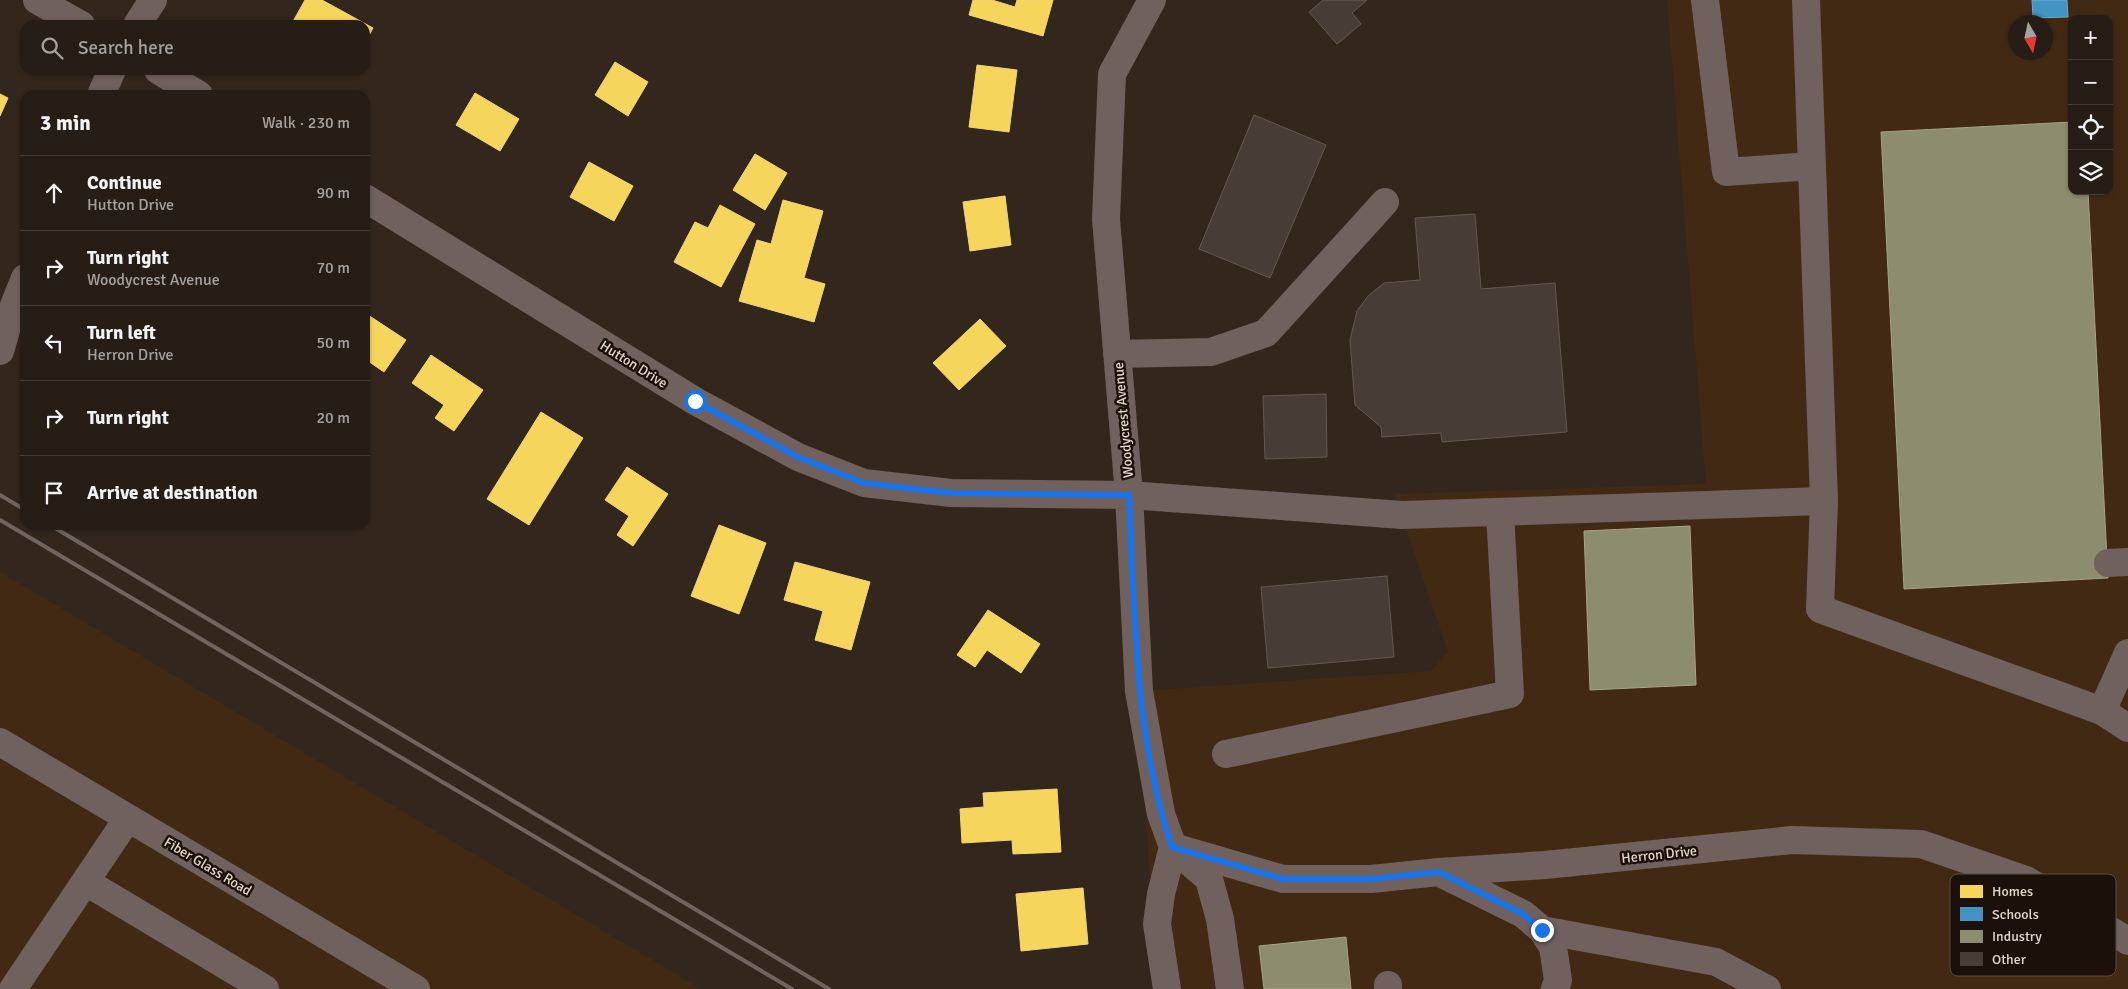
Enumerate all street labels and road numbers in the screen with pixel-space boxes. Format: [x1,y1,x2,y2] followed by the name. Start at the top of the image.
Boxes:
[597,337,671,392] street label: Hutton Drive
[1110,361,1137,479] street label: Woodycrest Avenue
[161,834,255,899] street label: Fiber Glass Road
[1620,842,1698,867] street label: Herron Drive

